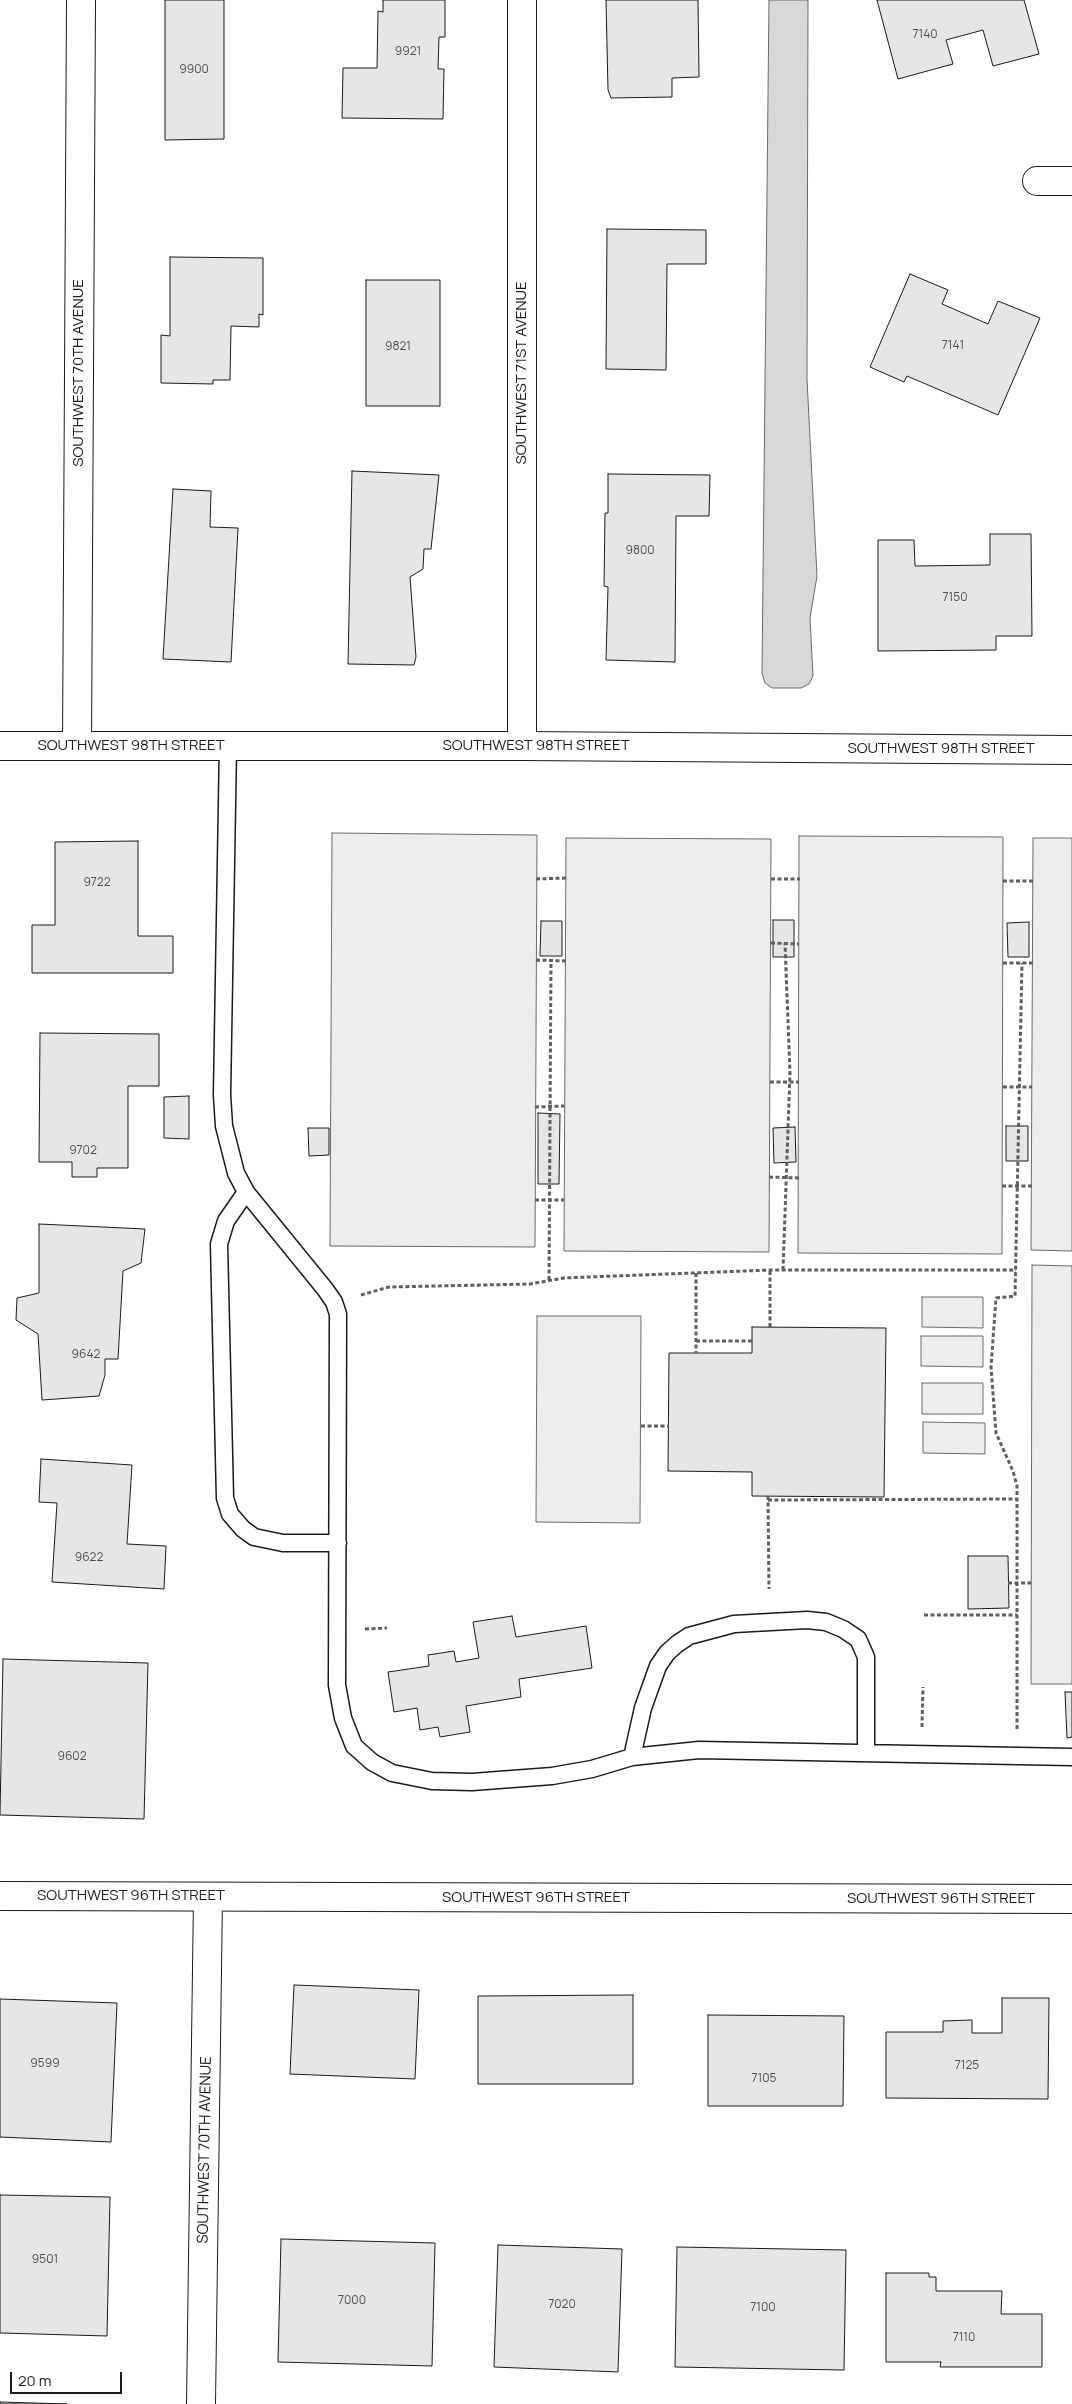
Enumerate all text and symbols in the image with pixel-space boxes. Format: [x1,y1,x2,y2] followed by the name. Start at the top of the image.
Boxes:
[912,28,938,42] house number: 7140
[395,45,421,59] house number: 9921
[179,63,209,77] house number: 9900
[70,279,88,467] street label: SOUTHWEST 70TH AVENUE
[513,281,531,465] street label: SOUTHWEST 71ST AVENUE
[942,339,964,353] house number: 7141
[385,340,411,354] house number: 9821
[625,544,655,558] house number: 9800
[943,591,967,605] house number: 7150
[37,737,225,755] street label: SOUTHWEST 98TH STREET
[442,737,630,755] street label: SOUTHWEST 98TH STREET
[847,740,1035,758] street label: SOUTHWEST 98TH STREET
[84,876,110,890] house number: 9722
[69,1144,97,1158] house number: 9702
[72,1348,100,1362] house number: 9642
[75,1551,103,1565] house number: 9622
[57,1750,87,1764] house number: 9602
[37,1887,225,1905] street label: SOUTHWEST 96TH STREET
[442,1889,630,1907] street label: SOUTHWEST 96TH STREET
[847,1890,1035,1908] street label: SOUTHWEST 96TH STREET
[194,2056,216,2244] street label: SOUTHWEST 70TH AVENUE
[30,2057,60,2071] house number: 9599
[955,2059,979,2073] house number: 7125
[752,2072,776,2086] house number: 7105
[32,2253,58,2267] house number: 9501
[338,2294,366,2308] house number: 7000
[548,2298,576,2312] house number: 7020
[750,2301,776,2315] house number: 7100
[953,2331,975,2345] house number: 7110
[12,2362,125,2394] scale bar
[18,2370,51,2391] text: 20 m

